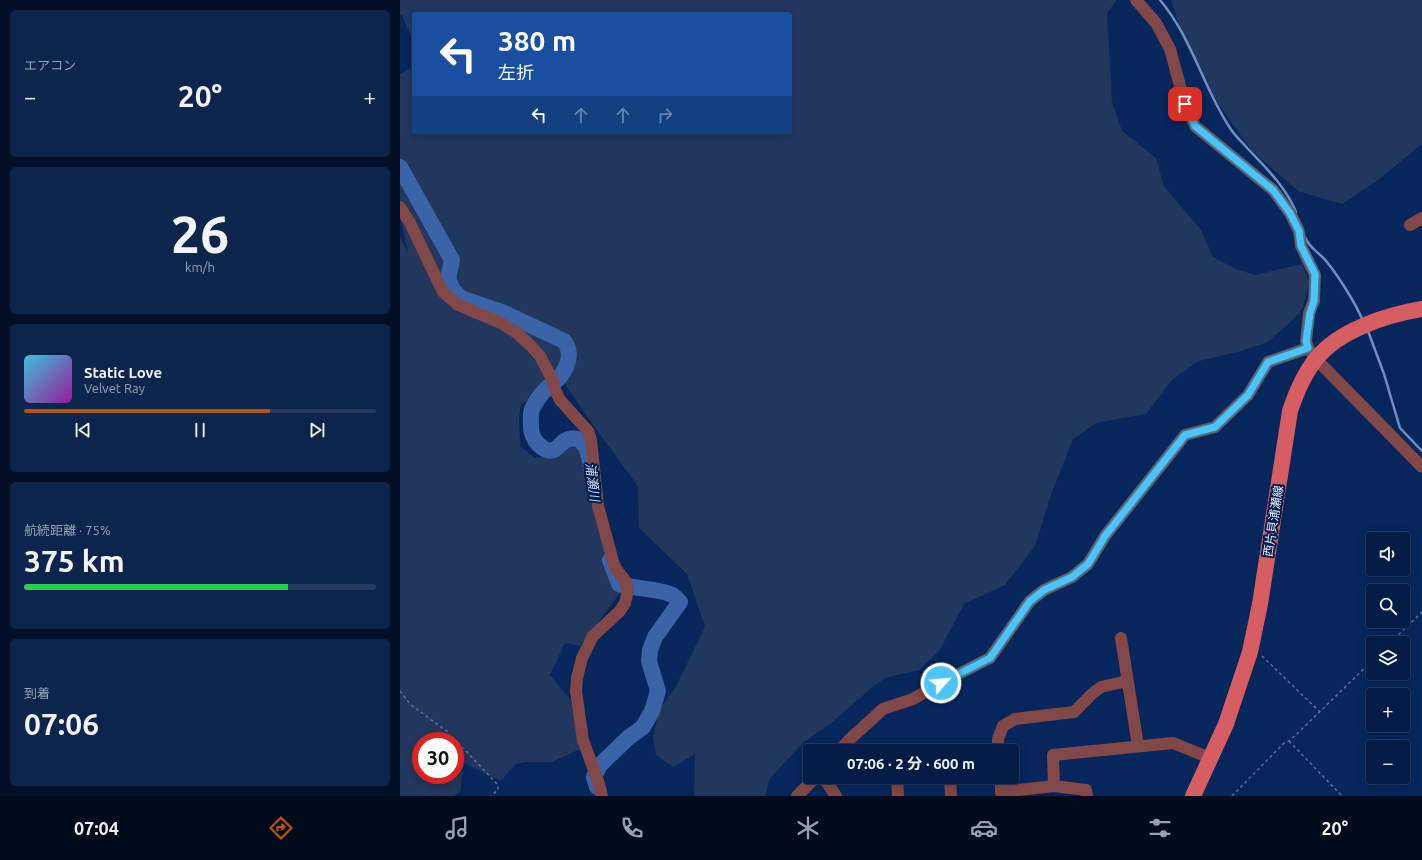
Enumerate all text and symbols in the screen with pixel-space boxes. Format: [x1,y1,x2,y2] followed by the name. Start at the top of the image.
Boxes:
[498,25,576,56] text: 380 m
[432,28,484,80] icon: left
[24,58,76,72] text: エアコン
[498,62,534,82] text: 左折
[178,79,222,113] text: 20°
[24,84,36,109] text: −
[364,84,376,109] text: +
[1168,87,1202,121] pin
[1174,93,1196,115] icon: arrive
[528,104,550,126] icon: left
[570,104,592,126] icon: ahead
[612,104,634,126] icon: ahead
[654,104,676,126] icon: right
[171,205,229,263] text: 26
[185,260,215,274] text: km/h
[84,364,162,381] text: Static Love
[84,381,145,395] text: Velvet Ray
[72,419,94,441] icon: previous
[189,419,211,441] icon: pause
[306,419,328,441] icon: next
[584,462,603,504] water label: 浦瀬川
[1261,484,1285,558] street label: 西片貝浦瀬線
[24,523,111,537] text: 航続距離 · 75%
[1366,532,1410,784] map controls
[1366,532,1410,576] button: sound
[24,544,125,578] text: 375 km
[1366,584,1410,628] button: search
[1366,636,1410,680] button: layers
[920,662,962,704] position arrow
[24,686,50,700] text: 到着
[1366,688,1410,732] button: +
[24,707,99,741] text: 07:06
[412,732,464,784] speed limit sign: 30
[1366,740,1410,784] button: −
[847,755,975,772] text: 07:06 · 2 分 · 600 m
[267,814,295,842] icon: directions
[443,814,471,842] icon: music
[618,814,646,842] icon: phone
[794,814,822,842] icon: climate
[970,814,998,842] icon: car
[1146,814,1174,842] icon: filters
[74,818,119,838] text: 07:04
[1321,818,1348,838] text: 20°

